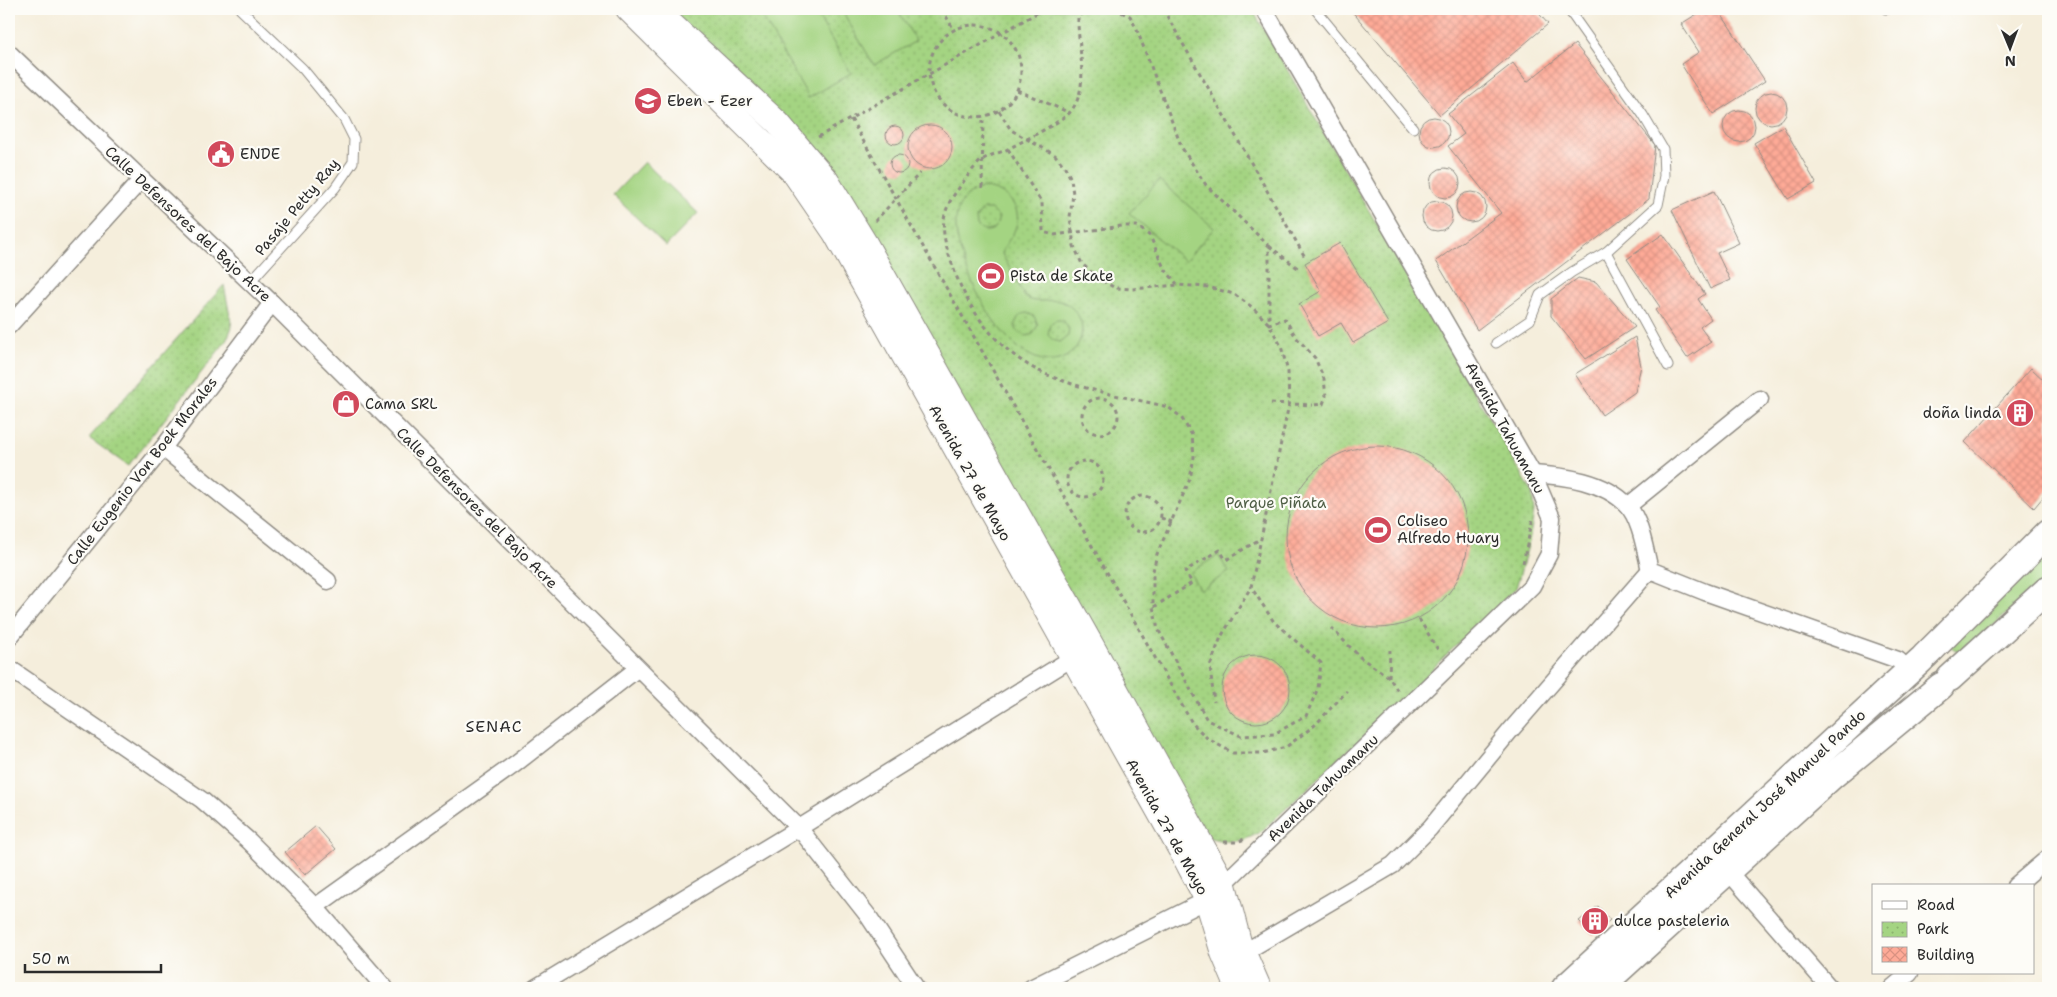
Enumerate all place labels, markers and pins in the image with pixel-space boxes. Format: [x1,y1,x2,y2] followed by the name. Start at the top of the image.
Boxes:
[633,86,663,116] school or university icon: Eben - Ezer
[667,91,753,111] place label: Eben - Ezer
[206,139,236,169] public building icon: ENDE
[240,144,280,164] place label: ENDE
[976,261,1006,291] sports icon: Pista de Skate
[1010,266,1114,286] place label: Pista de Skate
[331,389,361,419] shop icon: Cama SRL
[365,394,438,414] place label: Cama SRL
[2005,398,2035,428] building icon: doña linda
[1923,403,2002,423] place label: doña linda
[1397,511,1500,548] place label: Coliseo Alfredo Huary
[1363,515,1393,545] sports icon: Coliseo Alfredo Huary
[1580,906,1610,936] building icon: dulce pasteleria
[1614,911,1730,931] place label: dulce pasteleria

